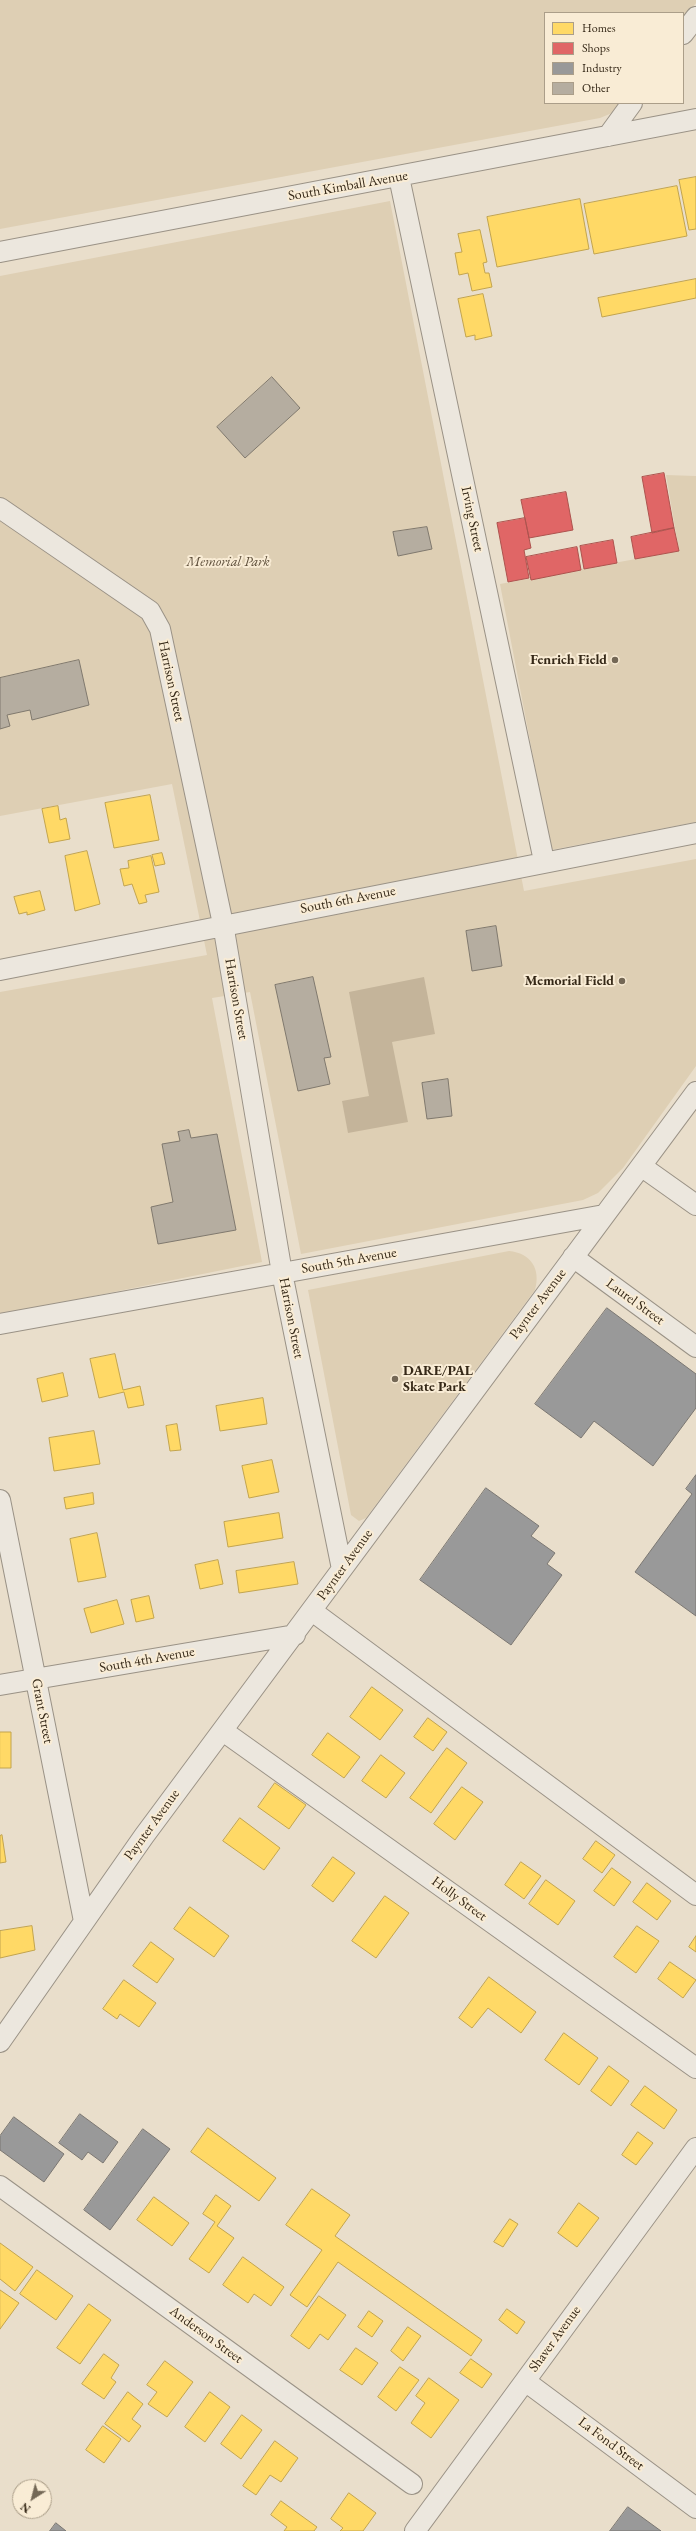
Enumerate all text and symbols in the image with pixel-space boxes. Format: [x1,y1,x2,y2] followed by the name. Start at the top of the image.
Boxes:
[544,12,684,104] legend
[582,20,616,36] text: Homes
[582,40,610,56] text: Shops
[582,60,622,76] text: Industry
[582,80,610,96] text: Other
[287,167,409,205] street label: South Kimball Avenue
[457,485,487,553] street label: Irving Street
[186,554,270,570] park label: Memorial Park
[154,639,188,723] street label: Harrison Street
[530,652,607,668] place label: Fenrich Field
[610,655,620,665] marker: Fenrich Field
[299,883,397,917] street label: South 6th Avenue
[221,957,251,1041] street label: Harrison Street
[525,973,614,989] place label: Memorial Field
[617,976,627,986] marker: Memorial Field
[300,1244,398,1278] street label: South 5th Avenue
[506,1266,570,1342] street label: Paynter Avenue
[602,1275,668,1329] street label: Laurel Street
[275,1276,307,1360] street label: Harrison Street
[403,1363,473,1396] place label: DARE/PAL Skate Park
[390,1374,400,1384] marker: DARE/PAL Skate Park
[314,1526,376,1604] street label: Paynter Avenue
[98,1643,196,1677] street label: South 4th Avenue
[27,1677,57,1745] street label: Grant Street
[121,1786,183,1864] street label: Paynter Avenue
[428,1873,490,1925] street label: Holly Street
[166,2303,246,2367] street label: Anderson Street
[525,2303,585,2375] street label: Shaver Avenue
[575,2414,647,2474] street label: La Fond Street
[12,2479,52,2519] north arrow
[18,2500,33,2516] text: N

